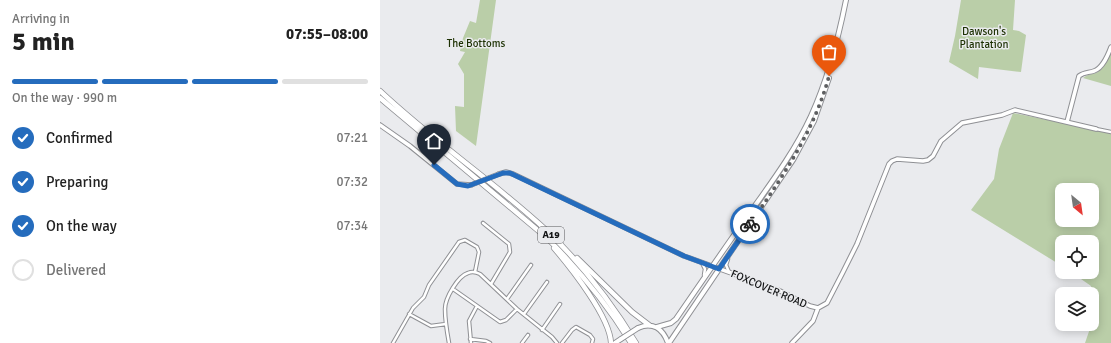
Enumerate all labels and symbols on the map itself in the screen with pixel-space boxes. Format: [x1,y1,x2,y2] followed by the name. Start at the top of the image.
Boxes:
[959,25,1009,51] park label: Dawson's Plantation
[812,35,846,76] pin
[447,37,505,50] park label: The Bottoms
[417,124,451,165] pin
[1055,183,1099,227] north arrow
[730,204,770,244] courier
[538,227,564,243] road number: A19
[729,267,809,311] street label: FOXCOVER ROAD

